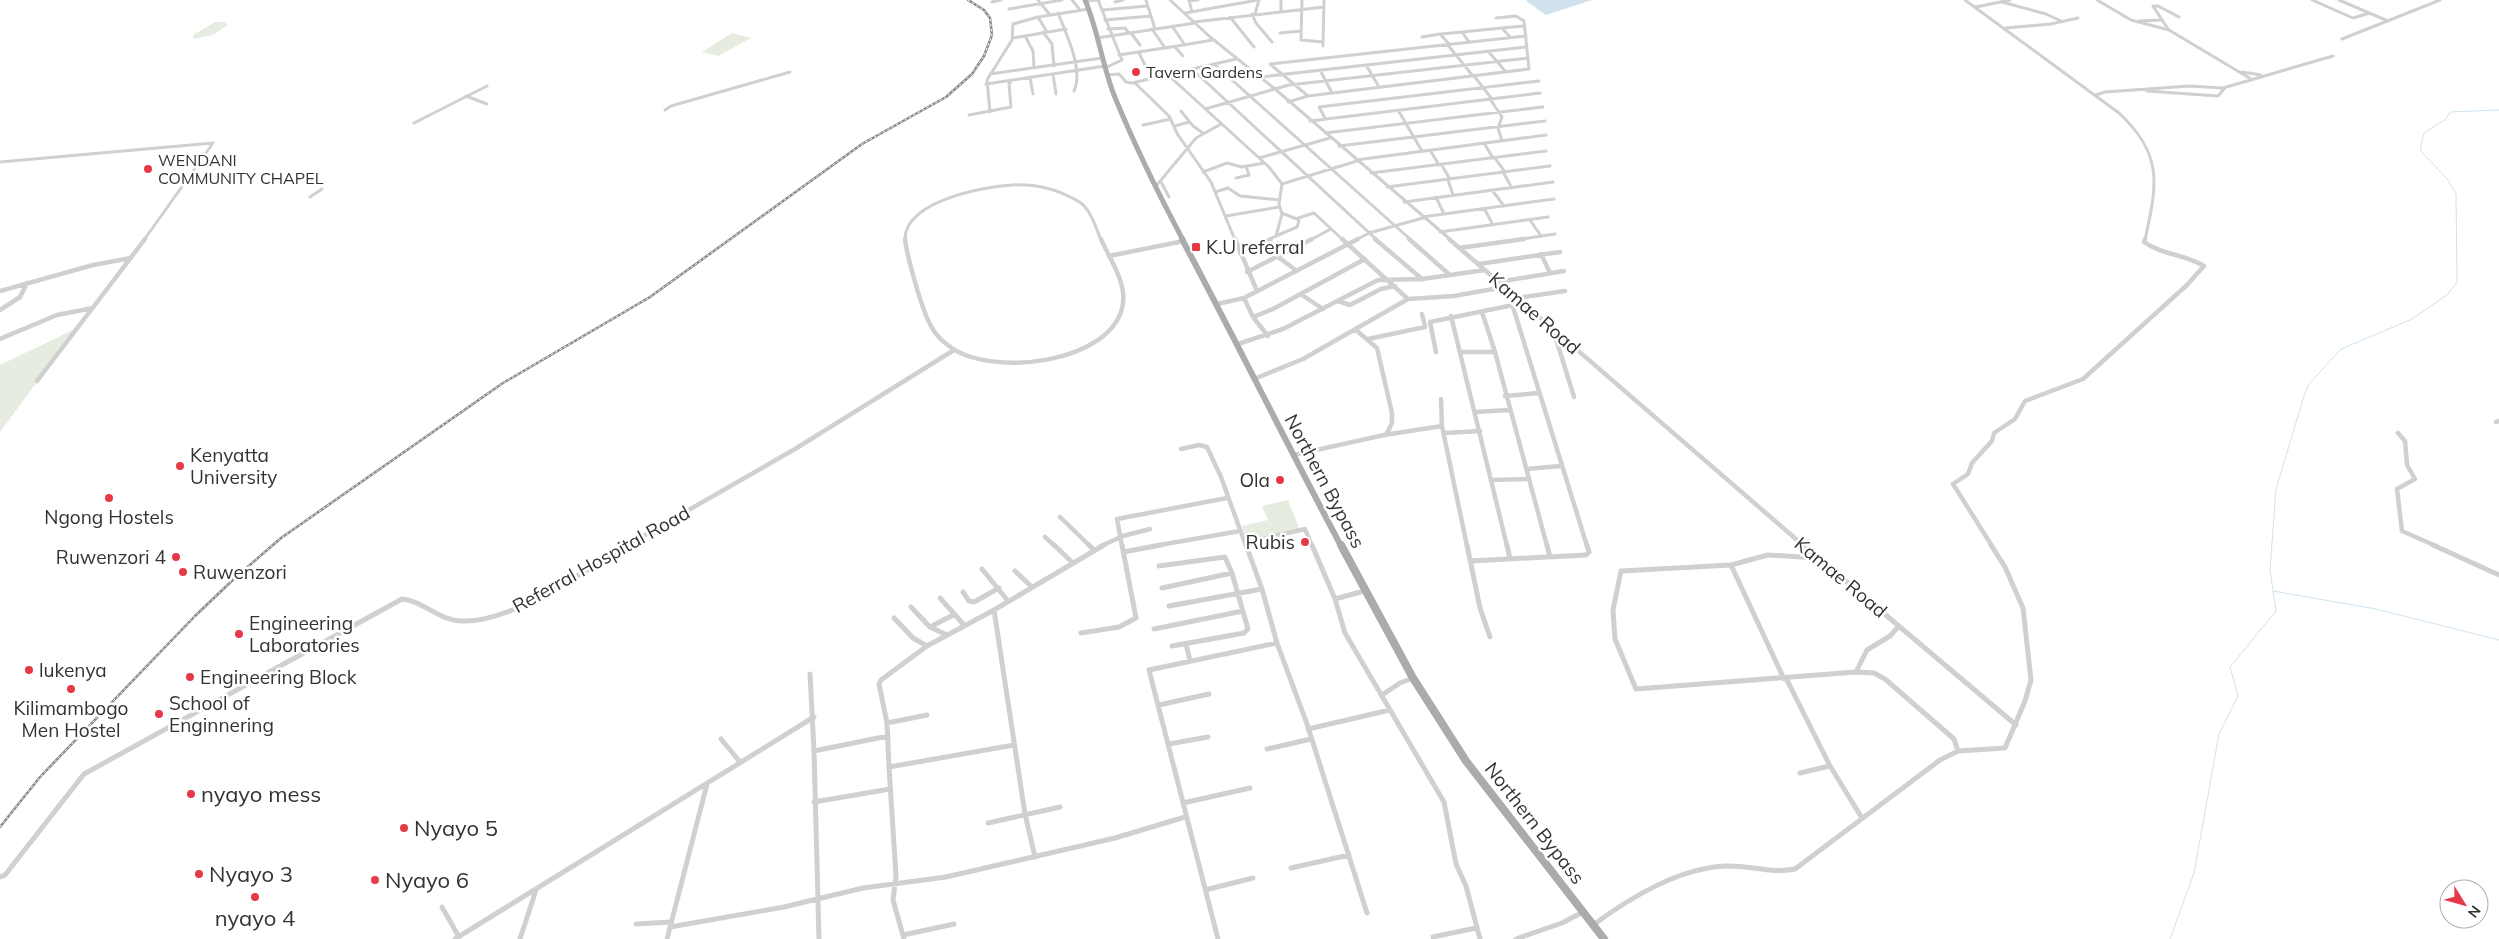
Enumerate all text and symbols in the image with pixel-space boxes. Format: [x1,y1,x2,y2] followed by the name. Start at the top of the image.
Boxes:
[1146,62,1263,82] place label: Tavern Gardens
[1130,66,1142,78] marker: Tavern Gardens
[158,150,324,188] place label: WENDANI COMMUNITY CHAPEL
[142,163,154,175] marker: WENDANI COMMUNITY CHAPEL
[1206,235,1304,259] place label: K.U referral
[1190,241,1202,253] marker: K.U referral
[1484,267,1586,359] street label: Kamae Road
[1280,410,1370,552] street label: Northern Bypass
[190,443,277,489] place label: Kenyatta University
[174,460,186,472] marker: Kenyatta University
[1239,468,1270,492] place label: Ola
[1274,474,1286,486] marker: Ola
[103,492,115,504] marker: Ngong Hostels
[508,500,694,618] street label: Referral Hospital Road
[44,505,174,529] place label: Ngong Hostels
[1246,530,1295,554] place label: Rubis
[1790,531,1892,623] street label: Kamae Road
[1299,536,1311,548] marker: Rubis
[56,545,166,569] place label: Ruwenzori 4
[170,551,182,563] marker: Ruwenzori 4
[193,560,287,584] place label: Ruwenzori
[177,566,189,578] marker: Ruwenzori
[249,611,360,657] place label: Engineering Laboratories
[233,628,245,640] marker: Engineering Laboratories
[39,658,107,682] place label: lukenya
[23,664,35,676] marker: lukenya
[200,665,357,689] place label: Engineering Block
[184,671,196,683] marker: Engineering Block
[65,683,77,695] marker: Kilimambogo Men Hostel
[169,691,274,737] place label: School of Enginnering
[14,696,128,742] place label: Kilimambogo Men Hostel
[153,708,165,720] marker: School of Enginnering
[1480,757,1590,889] street label: Northern Bypass
[201,780,321,808] place label: nyayo mess
[185,788,197,800] marker: nyayo mess
[414,814,498,842] place label: Nyayo 5
[398,822,410,834] marker: Nyayo 5
[209,860,293,888] place label: Nyayo 3
[385,866,469,894] place label: Nyayo 6
[193,868,205,880] marker: Nyayo 3
[369,874,381,886] marker: Nyayo 6
[2439,879,2489,929] north arrow
[249,891,261,903] marker: nyayo 4
[2464,902,2485,921] text: N
[215,904,295,932] place label: nyayo 4

